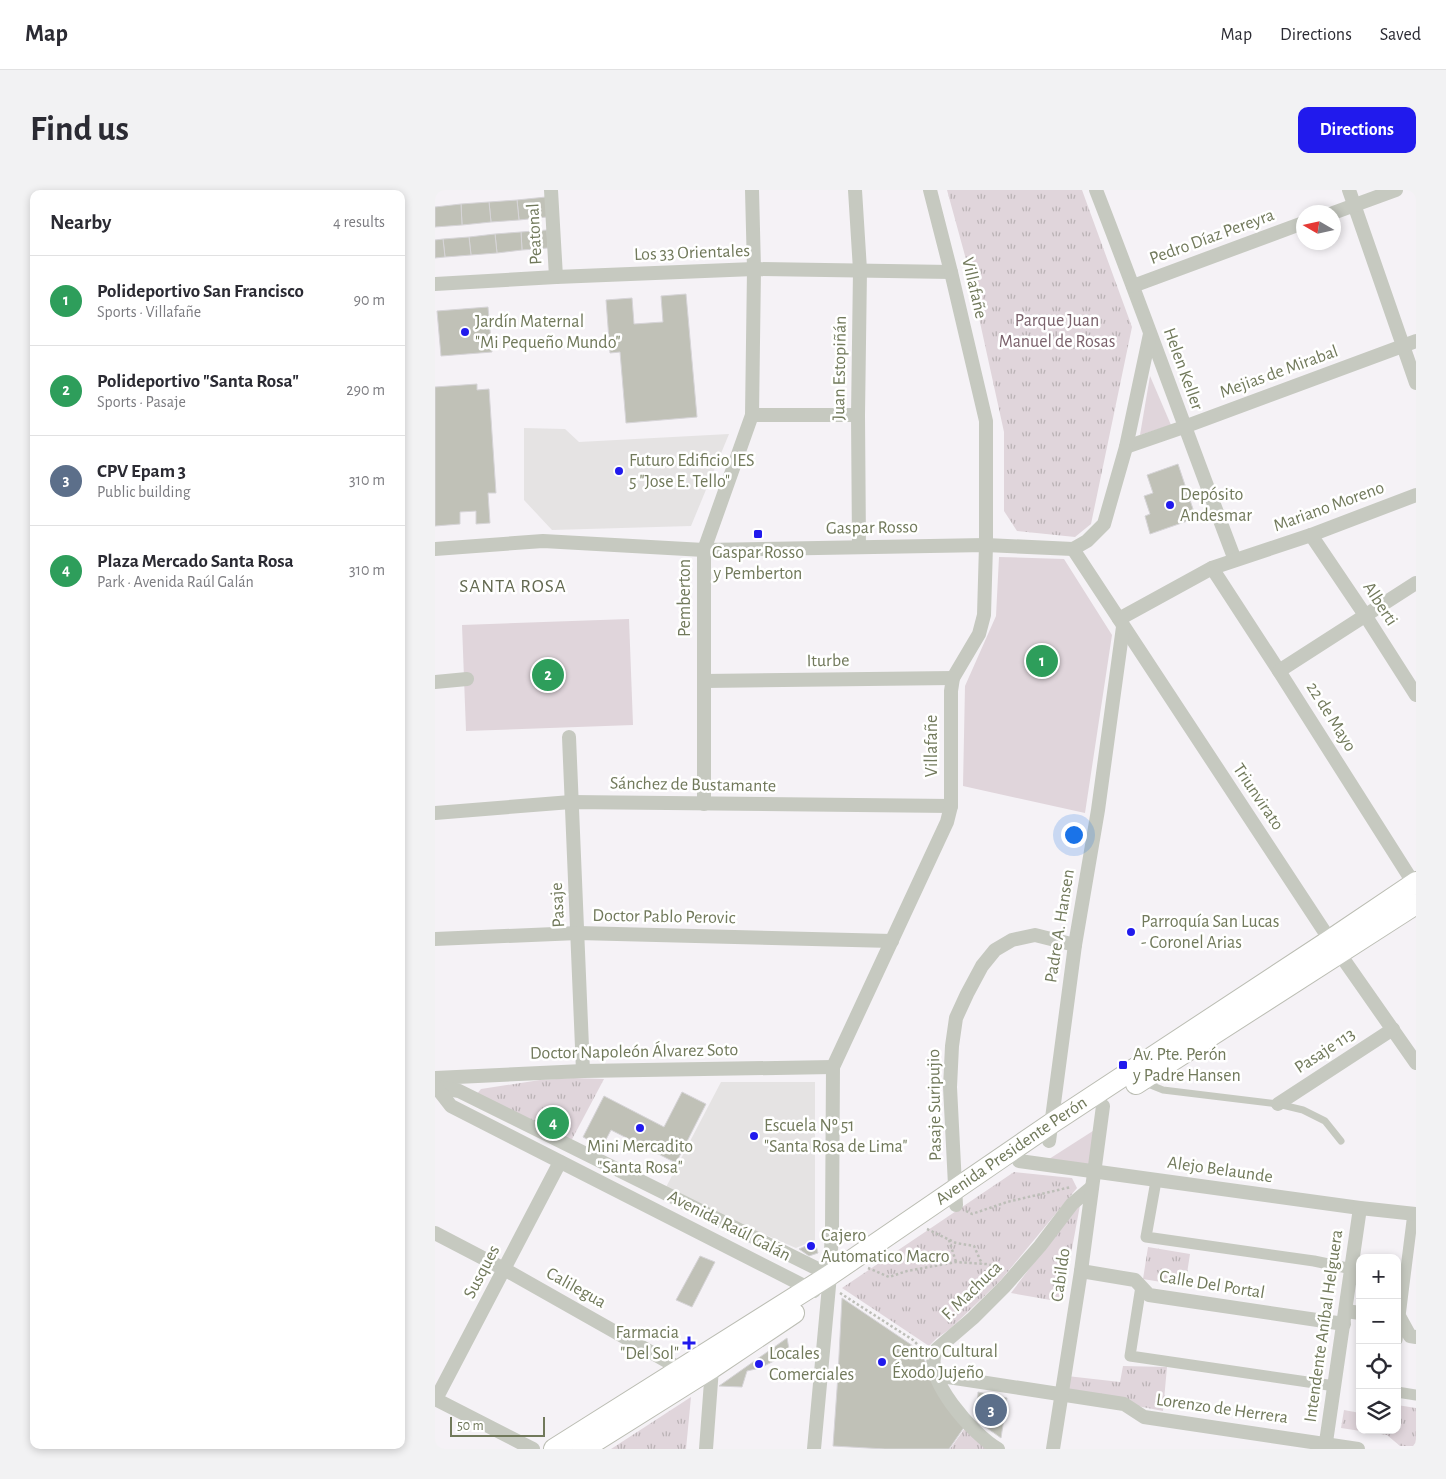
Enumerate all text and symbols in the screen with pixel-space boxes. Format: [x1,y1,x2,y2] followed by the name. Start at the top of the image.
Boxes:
[25,22,68,46] text: Map
[1221,26,1252,44] text: Map
[1280,26,1352,44] text: Directions
[1380,26,1421,44] text: Saved
[1298,107,1416,153] button: Directions
[30,112,129,147] text: Find us
[524,203,546,265] street label: Peatonal
[1296,205,1341,250] north arrow
[1147,206,1277,268] street label: Pedro Díaz Pereyra
[50,212,111,233] text: Nearby
[333,214,385,230] text: 4 results
[634,242,750,264] street label: Los 33 Orientales
[958,256,990,320] street label: Villafañe
[97,282,304,301] text: Polideportivo San Francisco
[63,292,69,308] text: 1
[354,292,385,308] text: 90 m
[97,304,201,320] text: Sports · Villafañe
[999,312,1115,351] park label: Parque Juan Manuel de Rosas
[475,313,621,352] place label: Jardín Maternal "Mi Pequeño Mundo"
[830,315,850,421] street label: Juan Estopiñán
[459,326,471,338] marker: Jardín Maternal "Mi Pequeño Mundo"
[1160,326,1206,413] street label: Helen Keller
[1218,342,1340,402] street label: Mejias de Mirabal
[97,372,299,391] text: Polideportivo "Santa Rosa"
[62,382,70,398] text: 2
[346,382,385,398] text: 290 m
[97,394,186,410] text: Sports · Pasaje
[629,452,754,491] place label: Futuro Edificio IES 5 "Jose E. Tello"
[97,462,186,481] text: CPV Epam 3
[613,465,625,477] marker: Futuro Edificio IES 5 "Jose E. Tello"
[63,472,69,488] text: 3
[349,472,385,488] text: 310 m
[1271,479,1387,535] street label: Mariano Moreno
[97,484,191,500] text: Public building
[1180,486,1252,525] place label: Depósito Andesmar
[1164,499,1176,511] marker: Depósito Andesmar
[826,518,918,538] street label: Gaspar Rosso
[752,528,764,540] marker: Gaspar Rosso y Pemberton
[712,544,804,583] place label: Gaspar Rosso y Pemberton
[97,552,294,571] text: Plaza Mercado Santa Rosa
[676,559,694,637] street label: Pemberton
[62,562,70,578] text: 4
[349,562,385,578] text: 310 m
[97,574,254,590] text: Park · Avenida Raúl Galán
[459,577,567,596] district label: SANTA ROSA
[1359,579,1401,629] street label: Alberti
[1026,642,1058,680] pin: 1
[806,652,850,670] street label: Iturbe
[532,656,564,694] pin: 2
[1303,679,1359,755] street label: 22 de Mayo
[923,715,941,777] street label: Villafañe
[1229,760,1287,834] street label: Triunvirato
[610,775,776,795] street label: Sánchez de Bustamante
[1061,822,1087,848] your location
[1042,868,1078,984] street label: Padre A. Hansen
[548,882,568,928] street label: Pasaje
[592,907,736,927] street label: Doctor Pablo Perovic
[1141,913,1279,952] place label: Parroquía San Lucas - Coronel Arias
[1125,926,1137,938] marker: Parroquía San Lucas - Coronel Arias
[1292,1025,1358,1077] street label: Pasaje 113
[530,1038,738,1063] street label: Doctor Napoleón Álvarez Soto
[1132,1046,1241,1085] place label: Av. Pte. Perón y Padre Hansen
[925,1049,945,1161] street label: Pasaje Suripujio
[1117,1059,1129,1071] marker: Av. Pte. Perón y Padre Hansen
[932,1093,1090,1209] street label: Avenida Presidente Perón
[537,1104,569,1142] pin: 4
[764,1117,907,1156] place label: Escuela Nº 51 "Santa Rosa de Lima"
[634,1122,646,1134] marker: Mini Mercadito "Santa Rosa"
[748,1130,760,1142] marker: Escuela Nº 51 "Santa Rosa de Lima"
[587,1138,693,1177] place label: Mini Mercadito "Santa Rosa"
[1166,1154,1274,1186] street label: Alejo Belaunde
[665,1187,793,1265] street label: Avenida Raúl Galán
[821,1227,950,1266] place label: Cajero Automatico Macro
[1302,1228,1346,1424] street label: Intendente Aníbal Helguera
[805,1240,817,1252] marker: Cajero Automatico Macro
[461,1242,503,1302] street label: Susques
[1048,1247,1074,1303] street label: Cabildo
[1356,1254,1401,1434] map controls
[1356,1254,1401,1299] button: +
[938,1258,1006,1324] street label: F. Machuca
[543,1264,609,1312] street label: Calilegua
[1158,1268,1266,1302] street label: Calle Del Portal
[1356,1299,1401,1344] button: −
[615,1324,679,1363] place label: Farmacia "Del Sol"
[683,1337,695,1349] marker: Farmacia "Del Sol"
[892,1343,998,1382] place label: Centro Cultural Éxodo Jujeño
[1356,1344,1401,1389] button: locate
[769,1345,854,1384] place label: Locales Comerciales
[876,1356,888,1368] marker: Centro Cultural Éxodo Jujeño
[753,1358,765,1370] marker: Locales Comerciales
[1356,1389,1401,1434] button: layers
[975,1391,1007,1429] pin: 3
[1155,1391,1289,1427] street label: Lorenzo de Herrera
[450,1414,545,1437] scale bar
[457,1419,484,1433] text: 50 m

